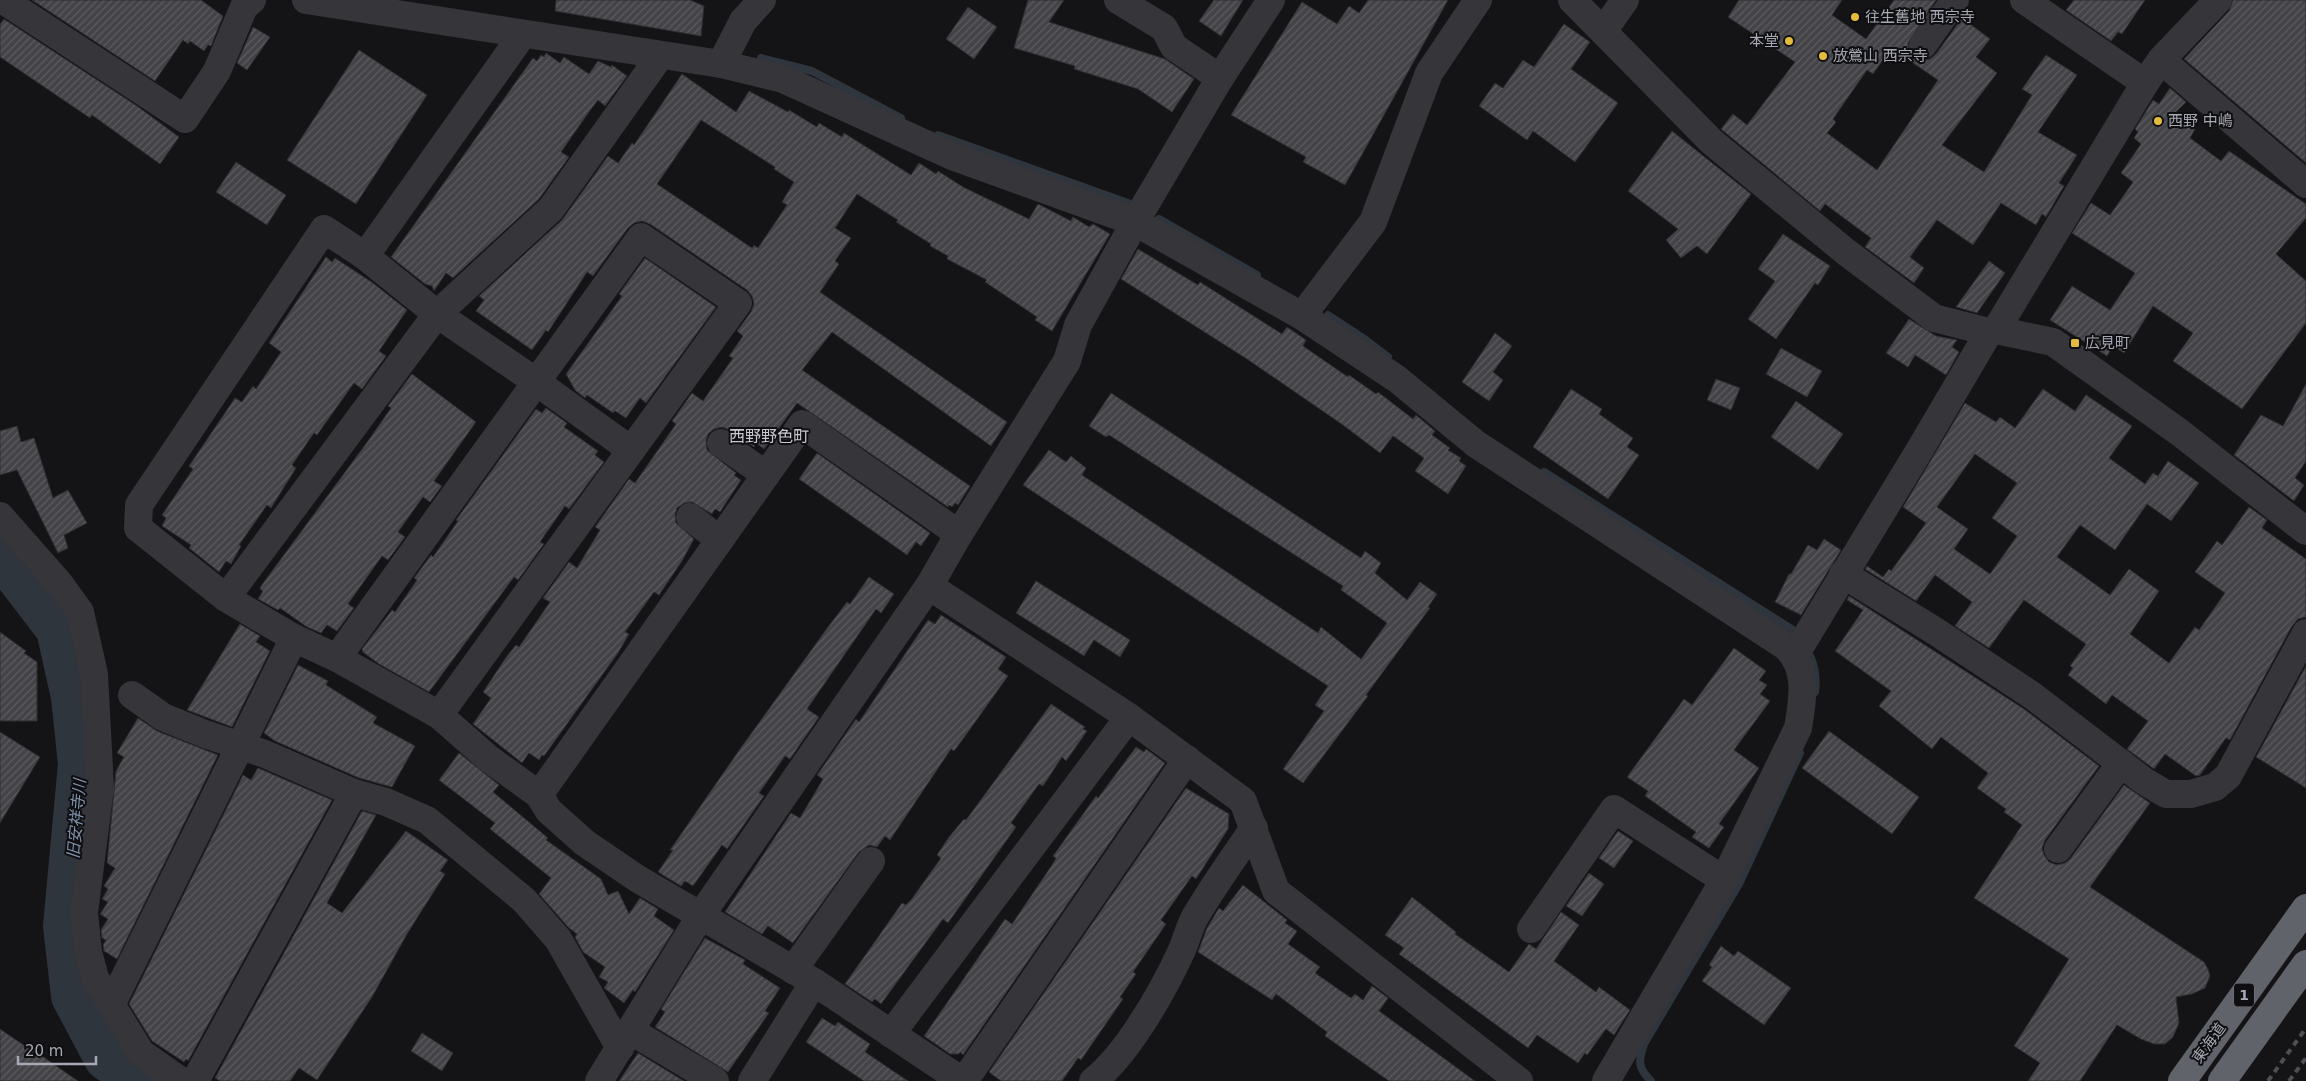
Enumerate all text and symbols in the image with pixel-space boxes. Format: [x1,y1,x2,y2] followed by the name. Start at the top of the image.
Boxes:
[1865,8,1975,26] place label: 往生舊地 西宗寺
[1849,11,1861,23] marker: 往生舊地 西宗寺
[1749,32,1779,50] place label: 本堂
[1783,35,1795,47] marker: 本堂
[1833,47,1928,65] place label: 放鶯山 西宗寺
[1817,50,1829,62] marker: 放鶯山 西宗寺
[2168,112,2233,130] place label: 西野 中嶋
[2152,115,2164,127] marker: 西野 中嶋
[2085,334,2130,352] place label: 広見町
[2069,337,2081,349] marker: 広見町
[729,427,809,446] district label: 西野野色町
[64,776,90,860] water label: 旧安祥寺川
[2234,984,2254,1006] road number: 1
[2188,1020,2230,1066] street label: 東海道
[18,1034,95,1066] scale bar
[25,1042,63,1060] text: 20 m

